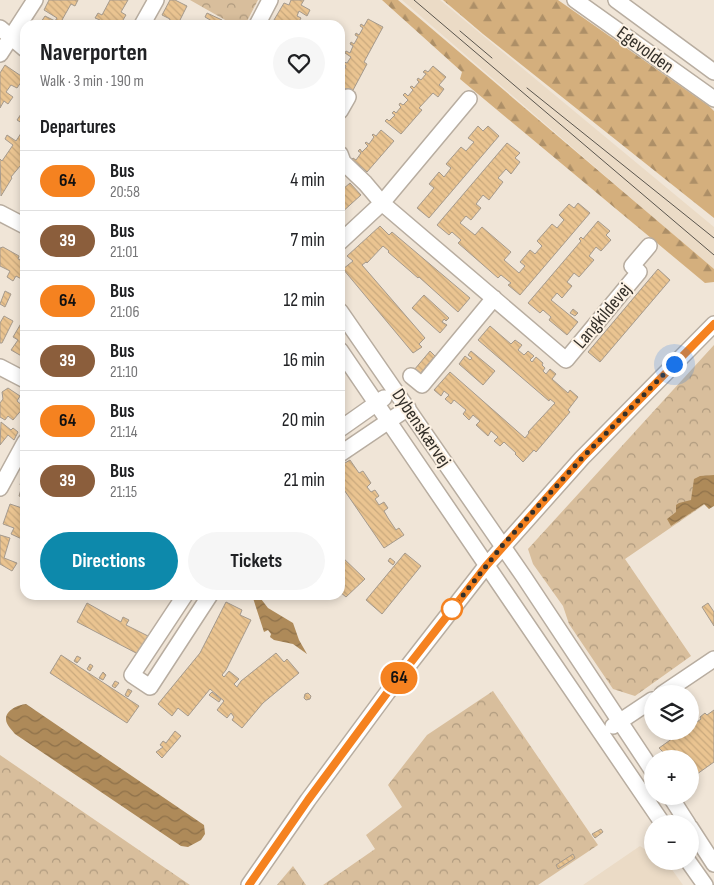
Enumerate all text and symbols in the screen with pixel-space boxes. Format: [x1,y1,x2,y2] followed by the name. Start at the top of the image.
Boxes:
[612,22,678,78] street label: Egevolden
[273,37,325,89] button: heart
[40,38,147,67] text: Naverporten
[40,72,144,91] text: Walk · 3 min · 190 m
[40,116,116,139] text: Departures
[110,160,135,183] text: Bus
[290,169,325,192] text: 4 min
[59,170,76,191] text: 64
[110,183,140,202] text: 20:58
[110,220,135,243] text: Bus
[291,229,325,252] text: 7 min
[59,230,76,251] text: 39
[110,243,138,262] text: 21:01
[569,279,637,353] street label: Langkildevej
[110,280,135,303] text: Bus
[283,289,325,312] text: 12 min
[59,290,76,311] text: 64
[110,303,139,322] text: 21:06
[110,340,135,363] text: Bus
[283,349,325,372] text: 16 min
[59,350,76,371] text: 39
[662,352,687,377] your location
[110,363,138,382] text: 21:10
[386,384,456,472] street label: Dybenskærvej
[110,400,135,423] text: Bus
[282,409,325,432] text: 20 min
[59,410,76,431] text: 64
[110,423,138,442] text: 21:14
[110,460,135,483] text: Bus
[284,469,325,492] text: 21 min
[59,470,76,491] text: 39
[110,483,137,502] text: 21:15
[40,532,178,590] button: Directions
[188,532,325,590] button: Tickets
[441,598,463,620] unlabelled marker
[376,662,422,694] line badge: 64
[390,667,408,688] text: 64
[644,685,699,870] map controls
[644,685,699,740] button: layers
[644,750,699,805] button: +
[644,815,699,870] button: −

